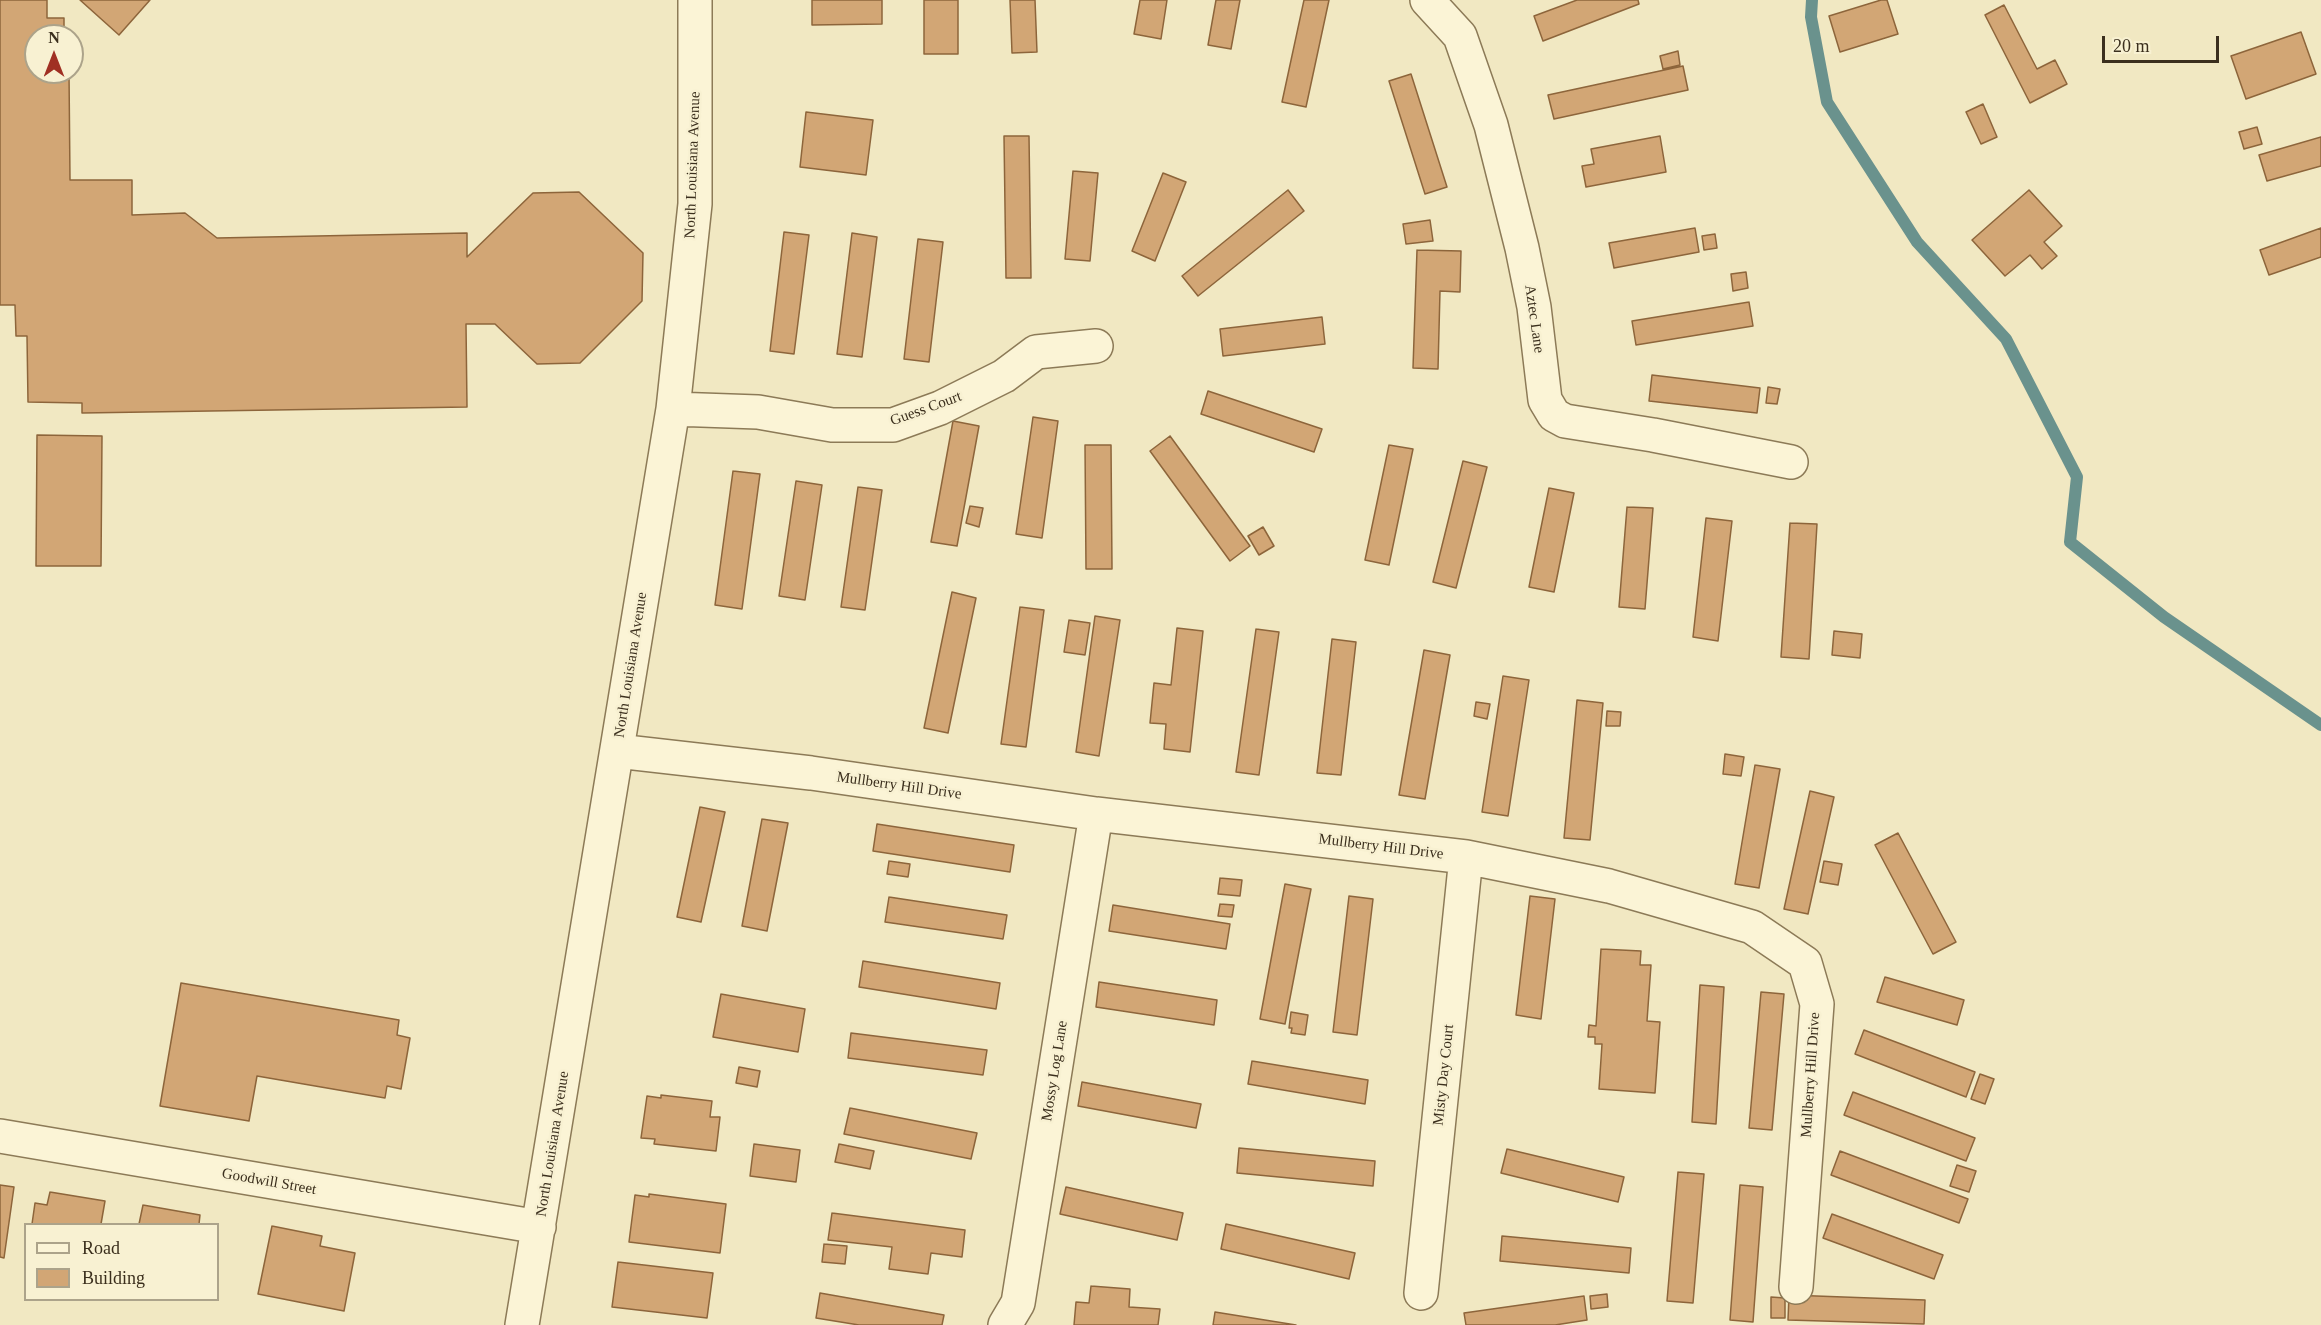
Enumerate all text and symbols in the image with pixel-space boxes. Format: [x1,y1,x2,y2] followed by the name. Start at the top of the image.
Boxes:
[24,24,84,84] north arrow
[2105,24,2222,62] scale bar
[48,29,60,46] text: N
[2113,36,2150,56] text: 20 m
[681,91,705,239] street label: North Louisiana Avenue
[1520,284,1548,354] street label: Aztec Lane
[888,388,964,430] street label: Guess Court
[611,591,651,739] street label: North Louisiana Avenue
[835,768,963,804] street label: Mullberry Hill Drive
[1317,830,1445,864] street label: Mullberry Hill Drive
[1798,1012,1824,1138] street label: Mullberry Hill Drive
[1038,1019,1072,1123] street label: Mossy Log Lane
[1430,1024,1458,1126] street label: Misty Day Court
[533,1070,573,1218] street label: North Louisiana Avenue
[220,1165,318,1199] street label: Goodwill Street
[24,1223,219,1301] legend
[82,1238,120,1258] text: Road
[82,1268,145,1288] text: Building

